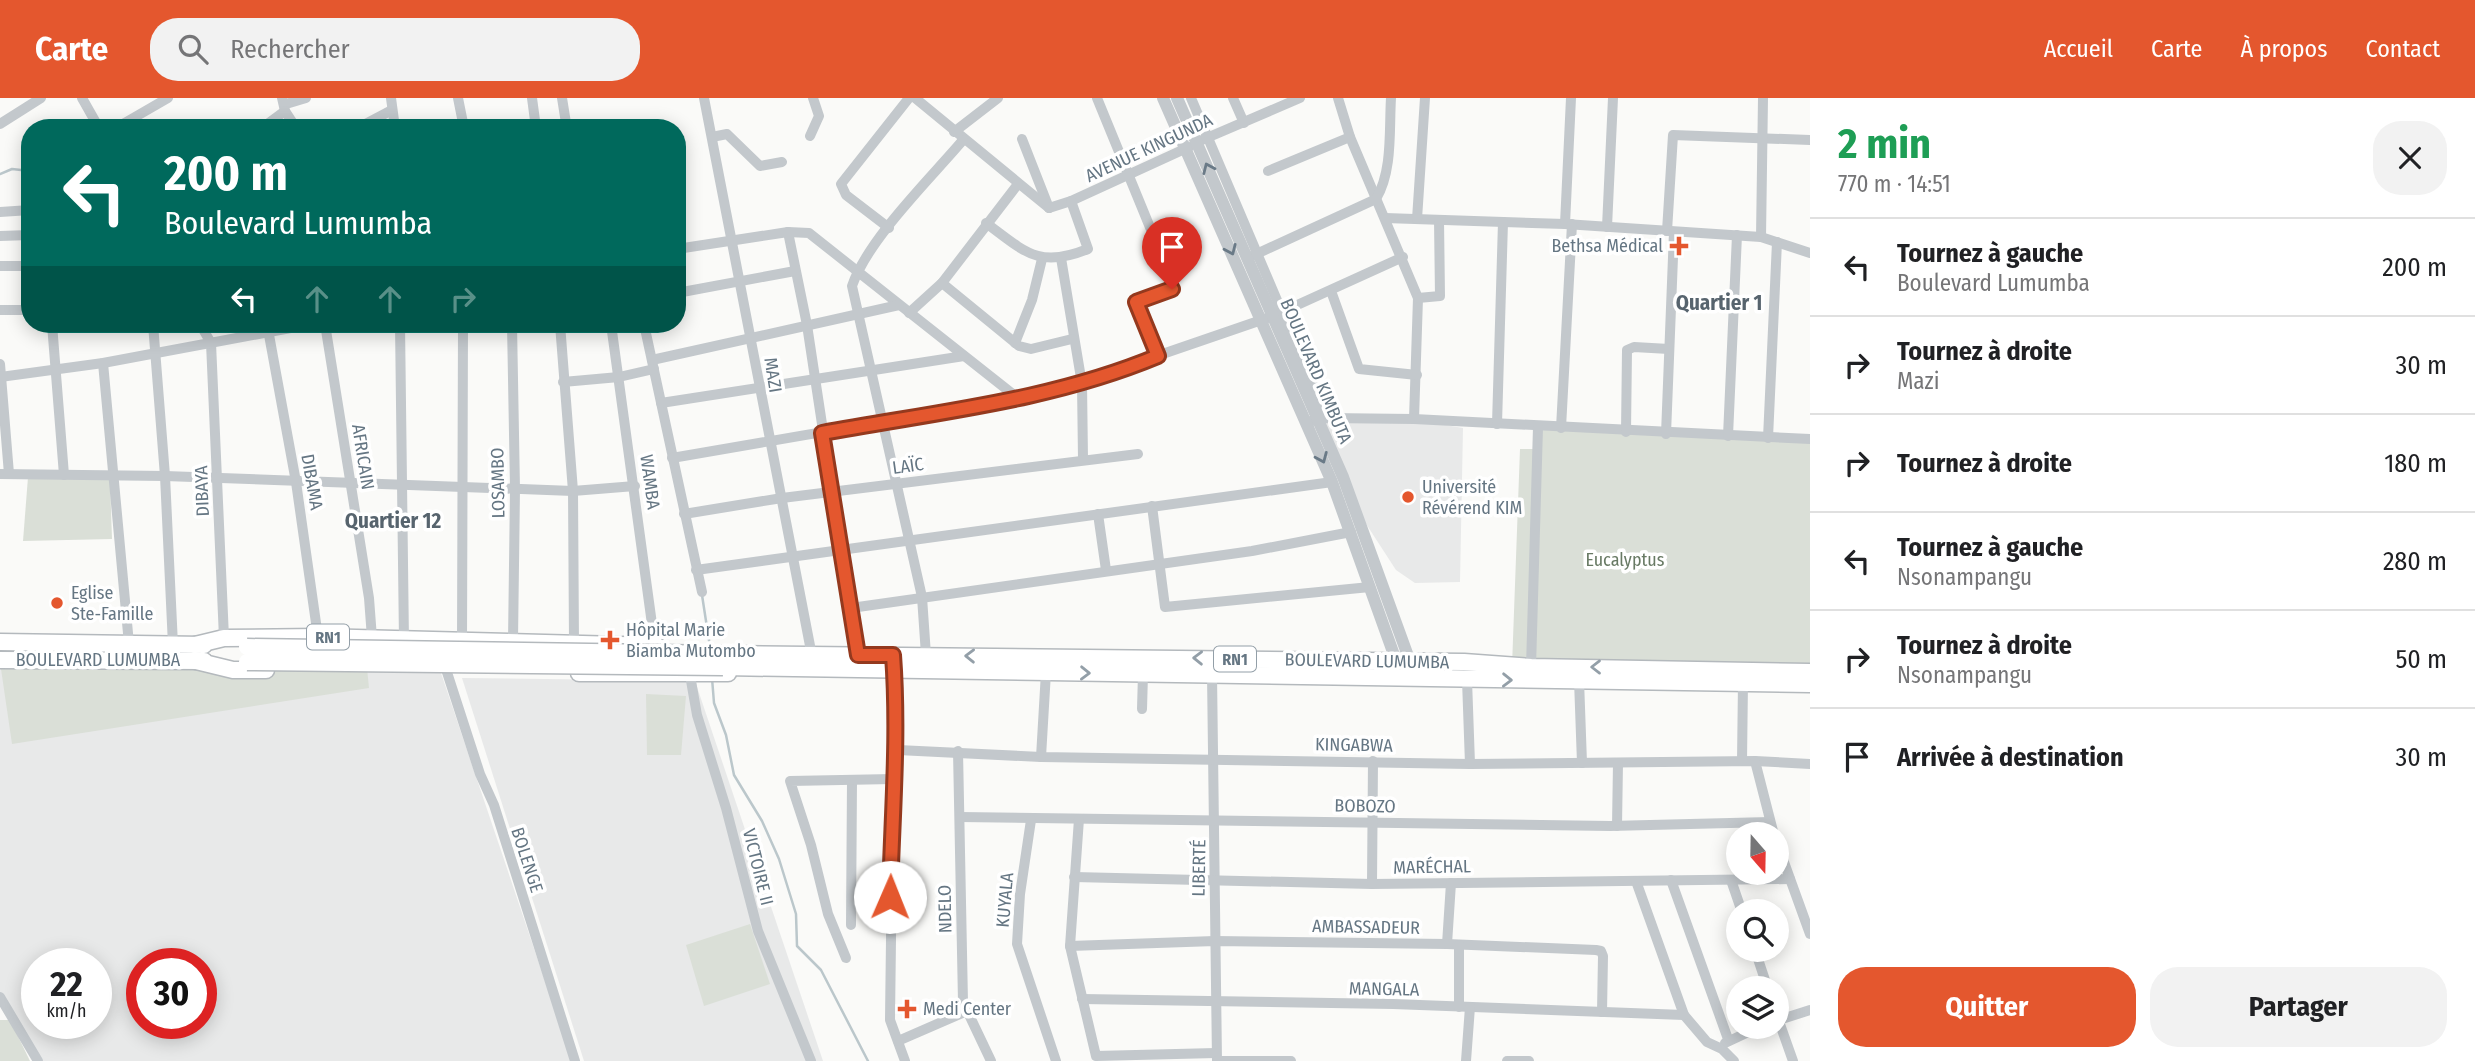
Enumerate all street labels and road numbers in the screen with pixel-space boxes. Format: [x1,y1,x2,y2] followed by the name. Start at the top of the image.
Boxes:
[1082,109,1217,187] street label: AVENUE KINGUNDA
[1276,295,1357,447] street label: BOULEVARD KIMBUTA
[759,356,787,394] street label: MAZI
[347,423,379,491] street label: AFRICAIN
[486,447,510,519] street label: LOSAMBO
[296,452,328,512] street label: DIBAMA
[635,453,665,511] street label: WAMBA
[891,453,925,479] street label: LAÏC
[190,465,214,517] street label: DIBAYA
[307,624,349,650] road number: RN1
[1214,646,1256,672] road number: RN1
[16,649,181,671] street label: BOULEVARD LUMUMBA
[1285,649,1450,673] street label: BOULEVARD LUMUMBA
[1315,733,1394,757] street label: KINGABWA
[1334,794,1396,818] street label: BOBOZO
[506,825,548,895] street label: BOLENGE
[738,826,778,908] street label: VICTOIRE II
[1187,839,1210,897] street label: LIBERTÉ
[1393,854,1471,879] street label: MARÉCHAL
[992,871,1018,928] street label: KUYALA
[934,885,956,933] street label: NDELO
[1312,915,1420,939] street label: AMBASSADEUR
[1349,977,1420,1001] street label: MANGALA

